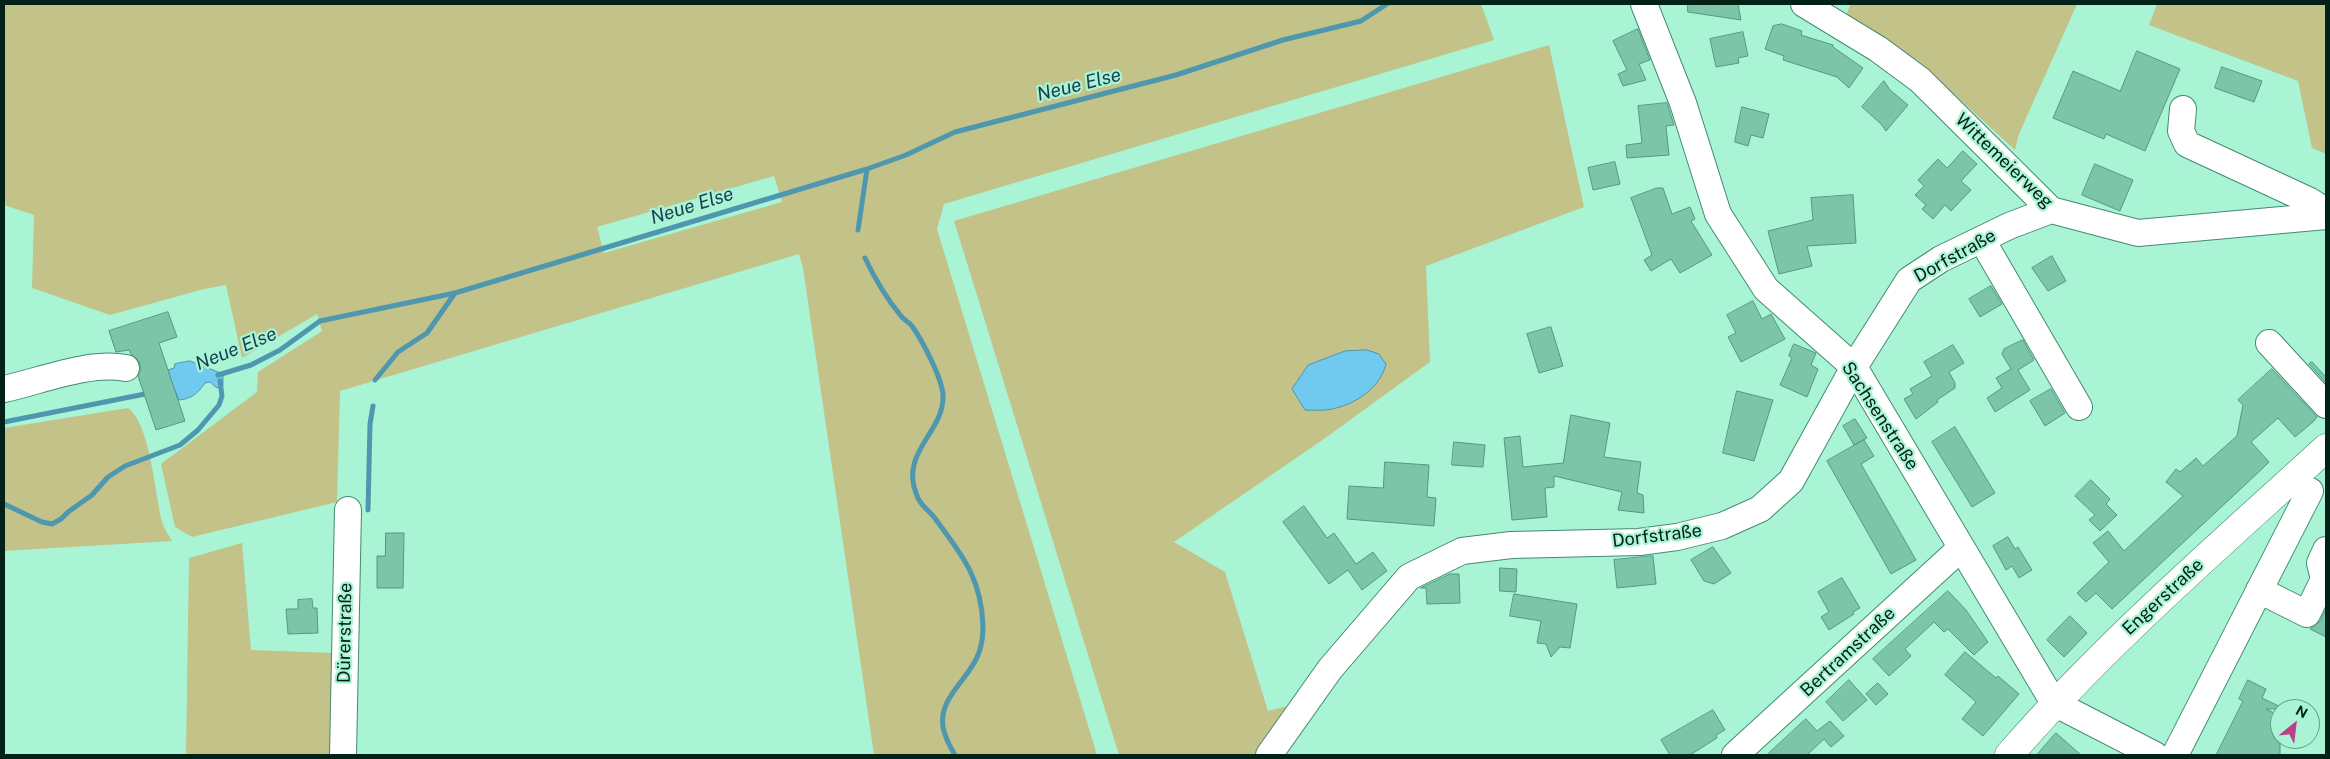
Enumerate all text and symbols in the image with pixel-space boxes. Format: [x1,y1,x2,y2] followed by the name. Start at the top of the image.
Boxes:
[1035,64,1123,106] water label: Neue Else
[1951,109,2057,213] street label: Wittemeierweg
[648,183,736,229] water label: Neue Else
[1910,225,2000,287] street label: Dorfstraße
[192,322,280,376] water label: Neue Else
[1837,358,1923,474] street label: Sachsenstraße
[1611,520,1703,552] street label: Dorfstraße
[2118,554,2208,640] street label: Engerstraße
[333,583,357,683] street label: Dürerstraße
[1796,603,1900,701] street label: Bertramstraße
[2270,699,2320,749] north arrow
[2293,702,2310,721] text: N

